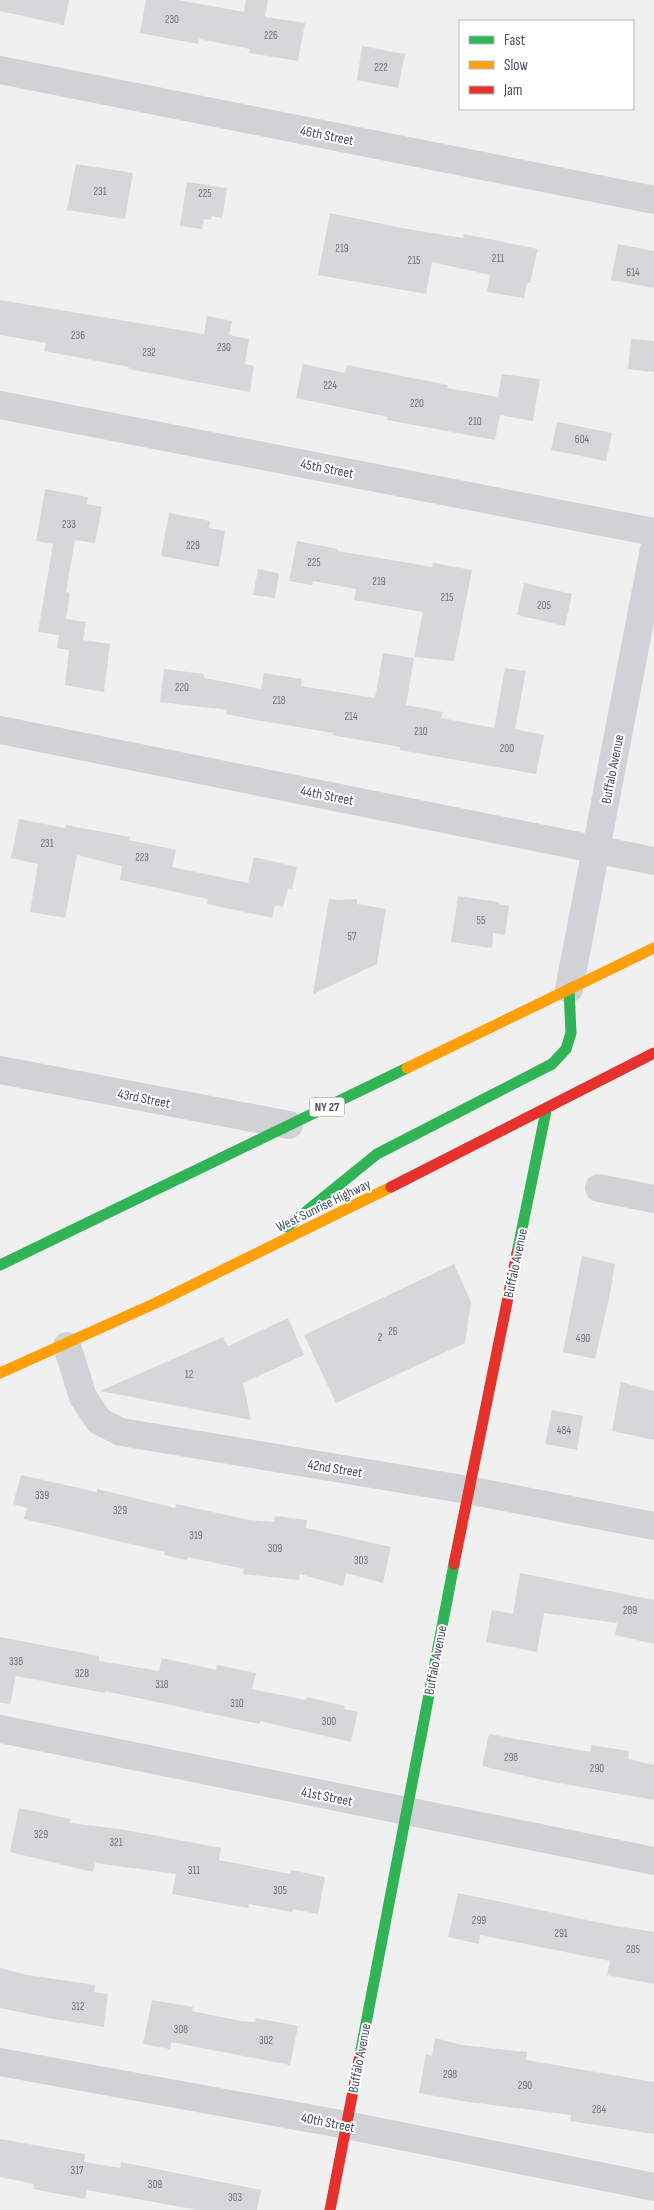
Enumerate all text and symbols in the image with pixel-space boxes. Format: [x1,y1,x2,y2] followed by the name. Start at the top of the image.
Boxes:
[165,13,179,26] house number: 230
[459,20,634,110] legend
[264,29,278,42] house number: 226
[504,31,526,50] text: Fast
[504,56,528,75] text: Slow
[374,61,388,74] house number: 222
[503,81,522,100] text: Jam
[299,122,355,149] street label: 46th Street
[93,185,107,198] house number: 231
[198,187,212,200] house number: 225
[335,242,349,255] house number: 219
[492,252,504,265] house number: 211
[408,254,420,267] house number: 215
[626,266,640,279] house number: 614
[71,329,85,342] house number: 236
[217,341,231,354] house number: 230
[142,346,156,359] house number: 232
[323,379,337,392] house number: 224
[410,397,424,410] house number: 220
[468,415,482,428] house number: 210
[575,433,590,446] house number: 604
[299,455,355,482] street label: 45th Street
[62,518,76,531] house number: 233
[186,539,200,552] house number: 229
[307,556,321,569] house number: 225
[372,575,386,588] house number: 219
[441,591,453,604] house number: 215
[537,599,551,612] house number: 205
[175,681,189,694] house number: 220
[272,694,286,707] house number: 218
[344,710,358,723] house number: 214
[414,725,428,738] house number: 210
[597,733,628,805] street label: Buffalo Avenue
[500,742,514,755] house number: 200
[299,782,355,809] street label: 44th Street
[40,837,54,850] house number: 231
[135,851,149,864] house number: 223
[477,914,485,927] house number: 55
[348,930,357,943] house number: 57
[116,1085,172,1112] street label: 43rd Street
[310,1098,344,1116] road number: NY 27
[273,1175,374,1236] street label: West Sunrise Highway
[500,1227,531,1299] street label: Buffalo Avenue
[388,1325,398,1338] house number: 26
[378,1331,383,1344] house number: 2
[576,1332,590,1345] house number: 490
[185,1368,194,1381] house number: 12
[557,1424,572,1437] house number: 484
[306,1456,364,1481] street label: 42nd Street
[35,1489,49,1502] house number: 339
[113,1504,127,1517] house number: 329
[189,1529,203,1542] house number: 319
[268,1542,282,1555] house number: 309
[354,1554,368,1567] house number: 303
[623,1604,637,1617] house number: 289
[420,1624,451,1696] street label: Buffalo Avenue
[9,1655,23,1668] house number: 338
[75,1667,89,1680] house number: 328
[155,1678,169,1691] house number: 318
[230,1697,244,1710] house number: 310
[322,1715,336,1728] house number: 300
[504,1751,518,1764] house number: 298
[590,1762,604,1775] house number: 290
[300,1783,354,1810] street label: 41st Street
[34,1828,48,1841] house number: 329
[109,1836,123,1849] house number: 321
[188,1864,200,1877] house number: 311
[273,1884,287,1897] house number: 305
[472,1914,486,1927] house number: 299
[554,1927,568,1940] house number: 291
[626,1943,640,1956] house number: 285
[71,2000,85,2013] house number: 312
[344,2022,375,2094] street label: Buffalo Avenue
[174,2023,188,2036] house number: 308
[259,2034,273,2047] house number: 302
[443,2068,457,2081] house number: 298
[518,2079,532,2092] house number: 290
[592,2103,606,2116] house number: 284
[300,2109,356,2136] street label: 40th Street
[71,2164,84,2177] house number: 317
[148,2178,162,2191] house number: 309
[228,2191,242,2204] house number: 303

